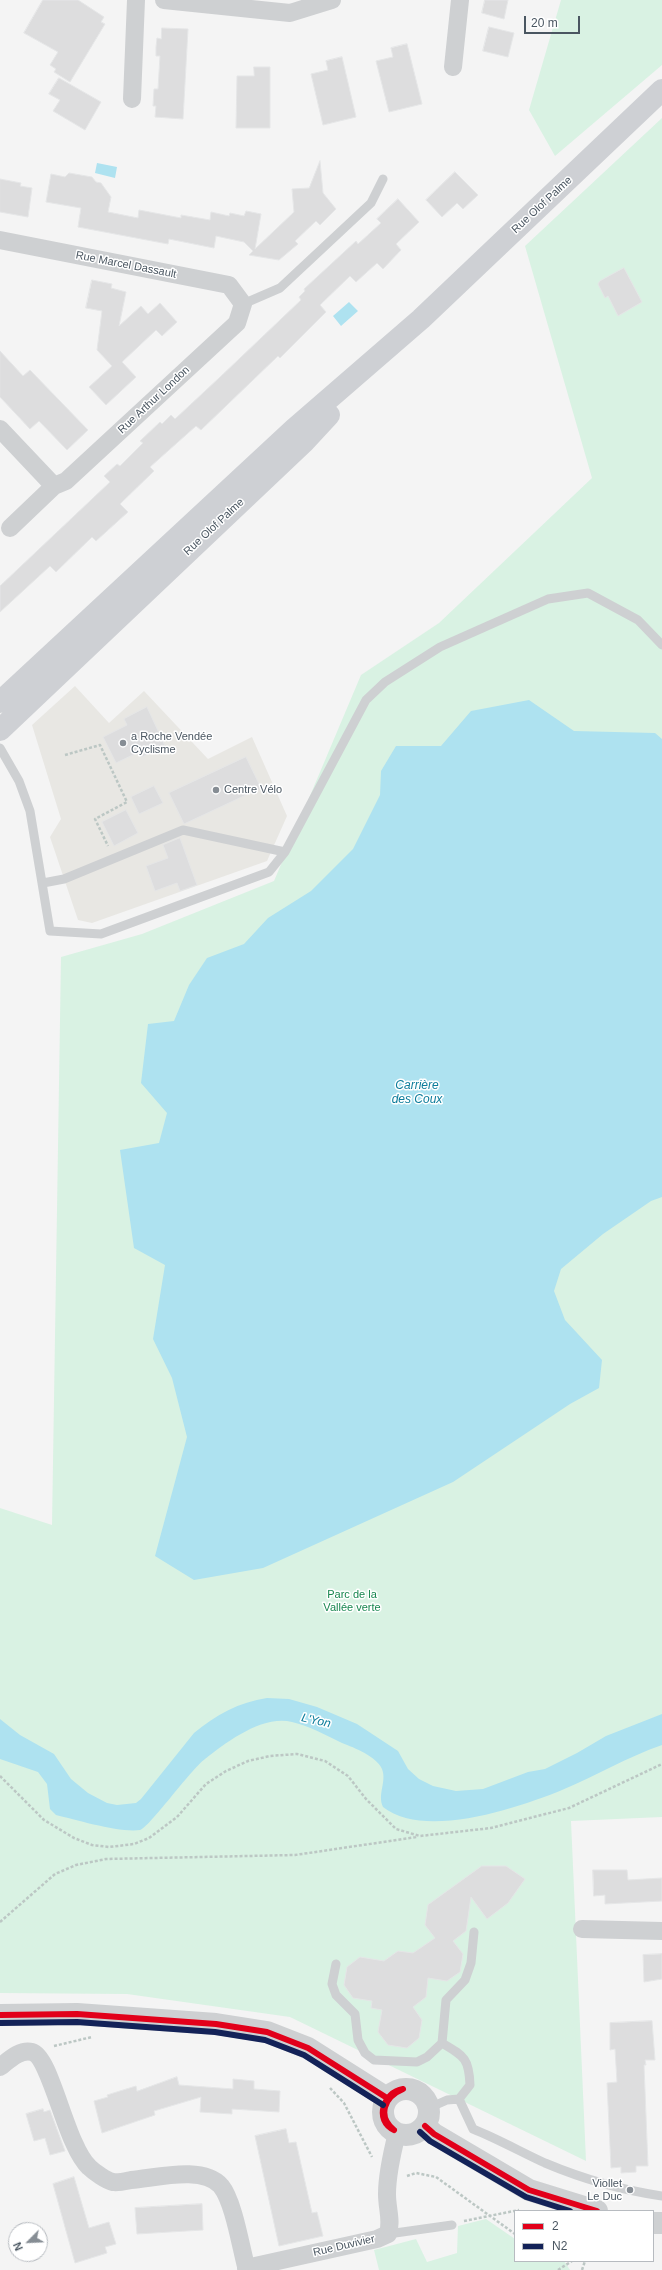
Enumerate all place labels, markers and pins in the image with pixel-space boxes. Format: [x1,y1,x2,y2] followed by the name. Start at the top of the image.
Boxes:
[131,730,212,756] place label: a Roche Vendée Cyclisme
[118,738,128,748] marker: a Roche Vendée Cyclisme
[224,783,282,797] place label: Centre Vélo
[211,785,221,795] marker: Centre Vélo
[587,2177,622,2203] place label: Viollet Le Duc
[625,2185,635,2195] marker: Viollet Le Duc

